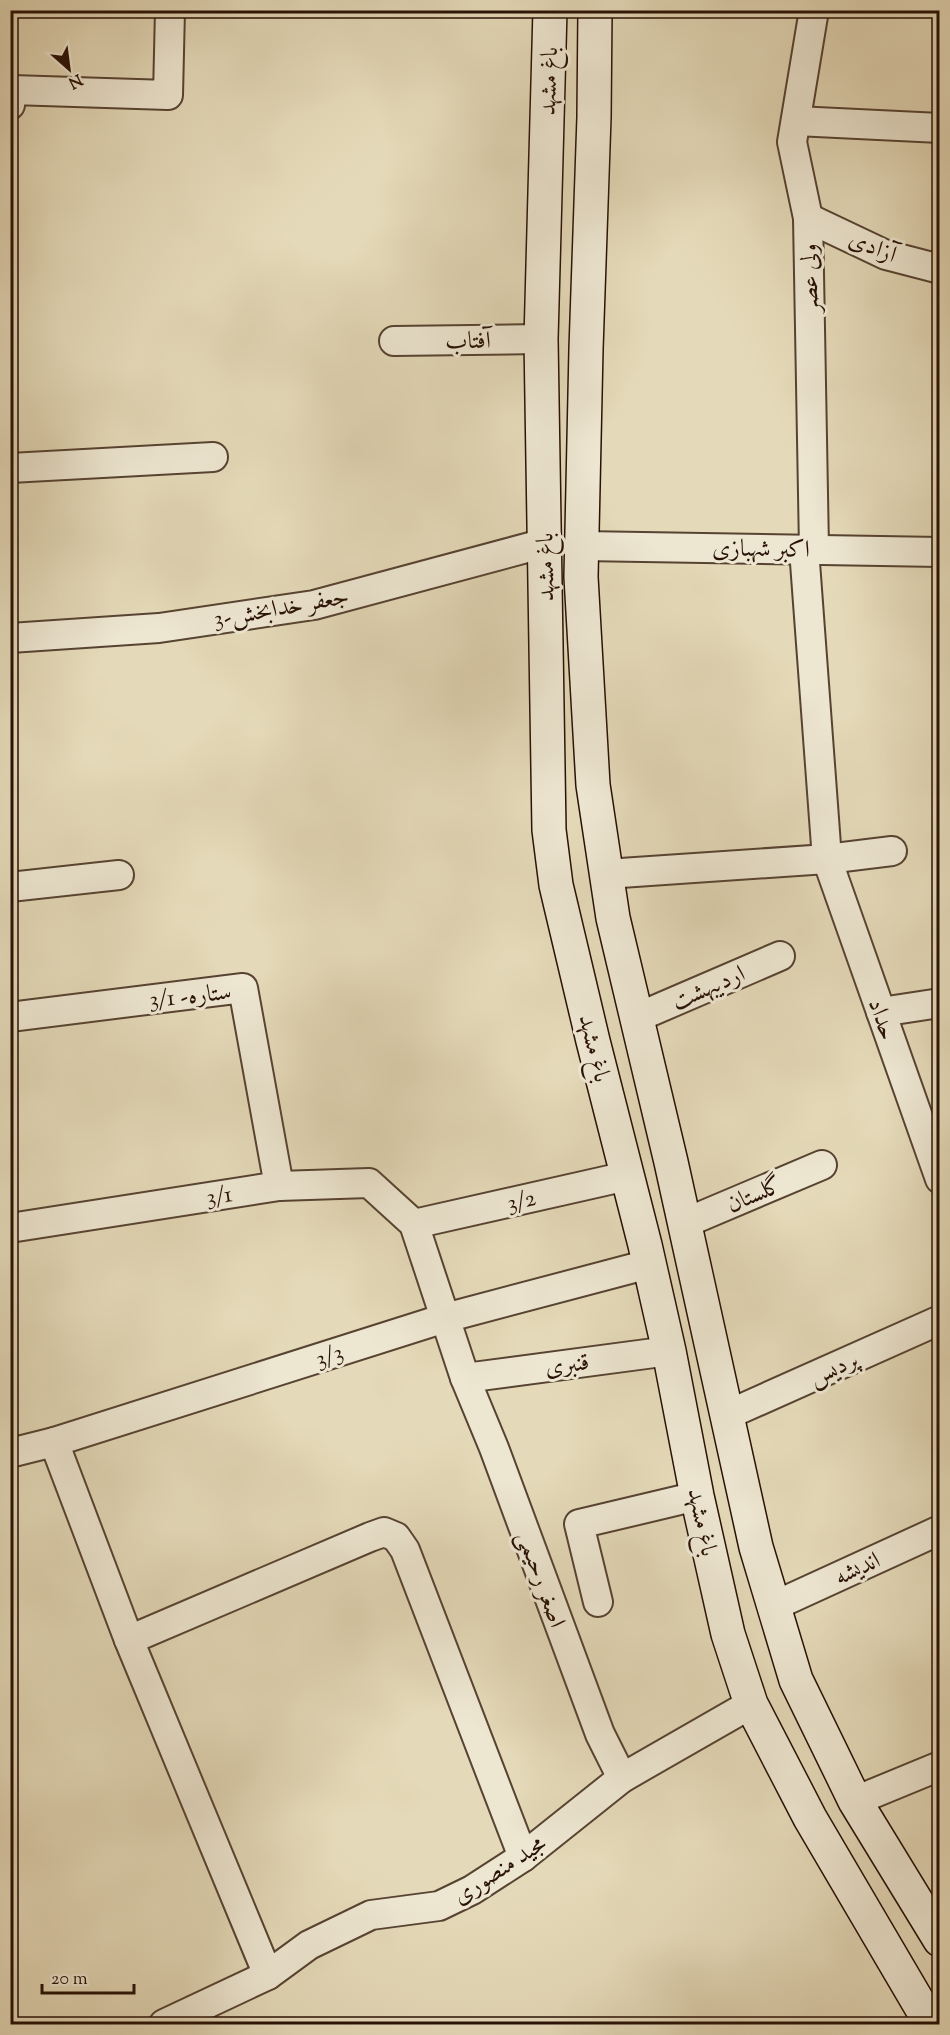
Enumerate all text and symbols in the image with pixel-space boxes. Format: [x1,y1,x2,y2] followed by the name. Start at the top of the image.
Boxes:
[39,39,99,99] north arrow
[532,46,569,116] street label: باغ مشهد
[64,67,86,93] text: N
[843,223,904,274] street label: آزادی
[793,243,829,316] street label: ولی عصر
[445,325,494,359] street label: آفتاب
[529,532,566,602] street label: باغ مشهد
[712,532,810,568] street label: اکبر شهبازی
[211,580,352,638] street label: جعفر خدابخش-3
[667,958,751,1020] street label: اردیبهشت
[147,976,233,1018] street label: ستاره- 3/1
[858,994,904,1045] street label: حداد
[567,1011,618,1086] street label: باغ مشهد
[722,1169,788,1223] street label: گلستان
[204,1178,235,1216] street label: 3/1
[503,1182,539,1222] street label: 3/2
[311,1336,348,1377] street label: 3/3
[804,1343,866,1396] street label: پردیس
[543,1346,592,1386] street label: قنبری
[676,1485,725,1560] street label: باغ مشهد
[507,1527,573,1633] street label: اصغر رحیمی
[829,1544,886,1595] street label: اندیشه
[447,1827,554,1914] street label: مجید منصوری
[42,1957,134,1995] scale bar
[51,1967,88,1993] text: 20 m

